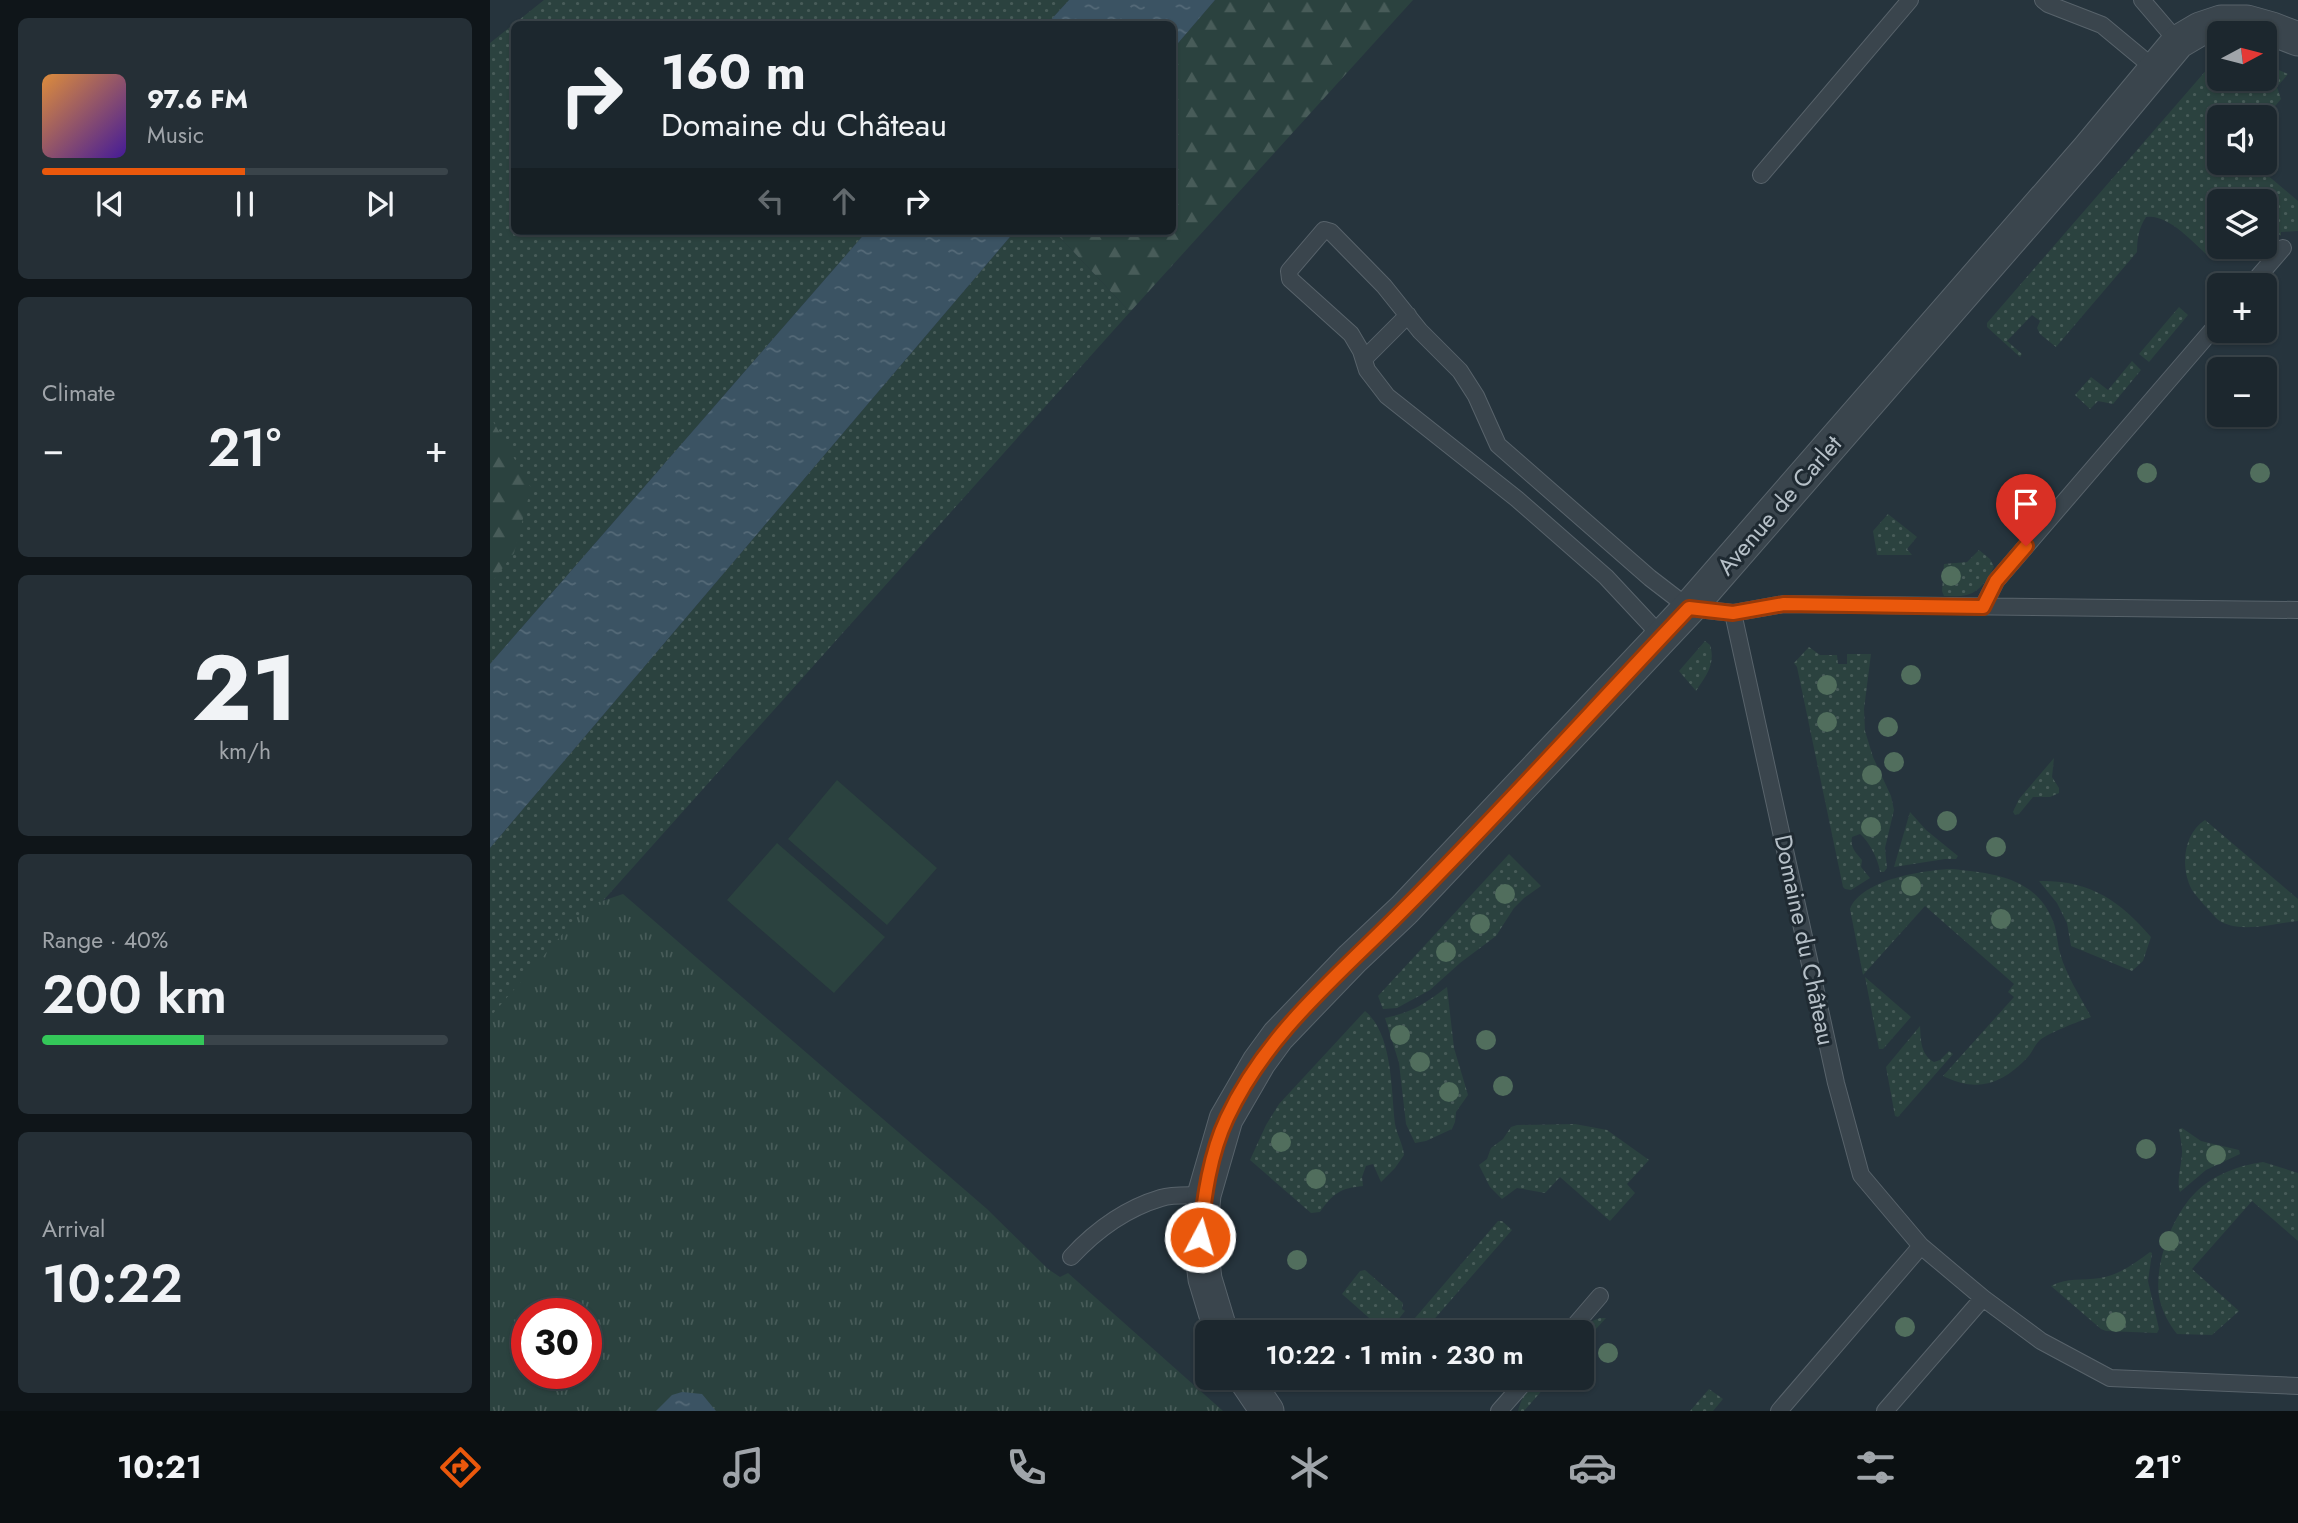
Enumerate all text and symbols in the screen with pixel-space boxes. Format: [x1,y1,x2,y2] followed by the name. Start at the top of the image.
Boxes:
[2207,21,2277,91] north arrow
[2207,21,2277,427] map controls
[661,37,806,107] text: 160 m
[546,49,637,140] icon: right
[147,80,248,118] text: 97.6 FM
[661,102,947,148] text: Domaine du Château
[2207,105,2277,175] button: sound
[147,118,204,152] text: Music
[752,182,790,220] icon: left
[825,182,863,220] icon: ahead
[898,182,936,220] icon: right
[91,185,129,223] icon: previous
[226,185,264,223] icon: pause
[361,185,399,223] icon: next
[2207,189,2277,259] button: layers
[2207,273,2277,343] button: +
[2207,357,2277,427] button: −
[42,376,115,410] text: Climate
[208,410,281,486] text: 21°
[42,421,64,476] text: −
[425,421,448,476] text: +
[1708,427,1850,583] street label: Avenue de Carlet
[1996,474,2056,546] pin
[2007,485,2045,523] icon: arrive
[192,623,298,754] text: 21
[219,734,271,768] text: km/h
[1766,831,1844,1049] street label: Domaine du Château
[42,923,168,957] text: Range · 40%
[42,957,227,1033] text: 200 km
[1163,1200,1237,1274] position arrow
[42,1212,105,1246] text: Arrival
[42,1246,183,1322] text: 10:22
[511,1298,602,1389] speed limit sign: 30
[1265,1336,1524,1374] text: 10:22 · 1 min · 230 m
[436,1443,485,1492] icon: directions
[719,1443,768,1492] icon: music
[1002,1443,1051,1492] icon: phone
[1285,1443,1334,1492] icon: climate
[1568,1443,1617,1492] icon: car
[1851,1443,1900,1492] icon: filters
[117,1444,202,1490] text: 10:21
[2134,1444,2181,1490] text: 21°

